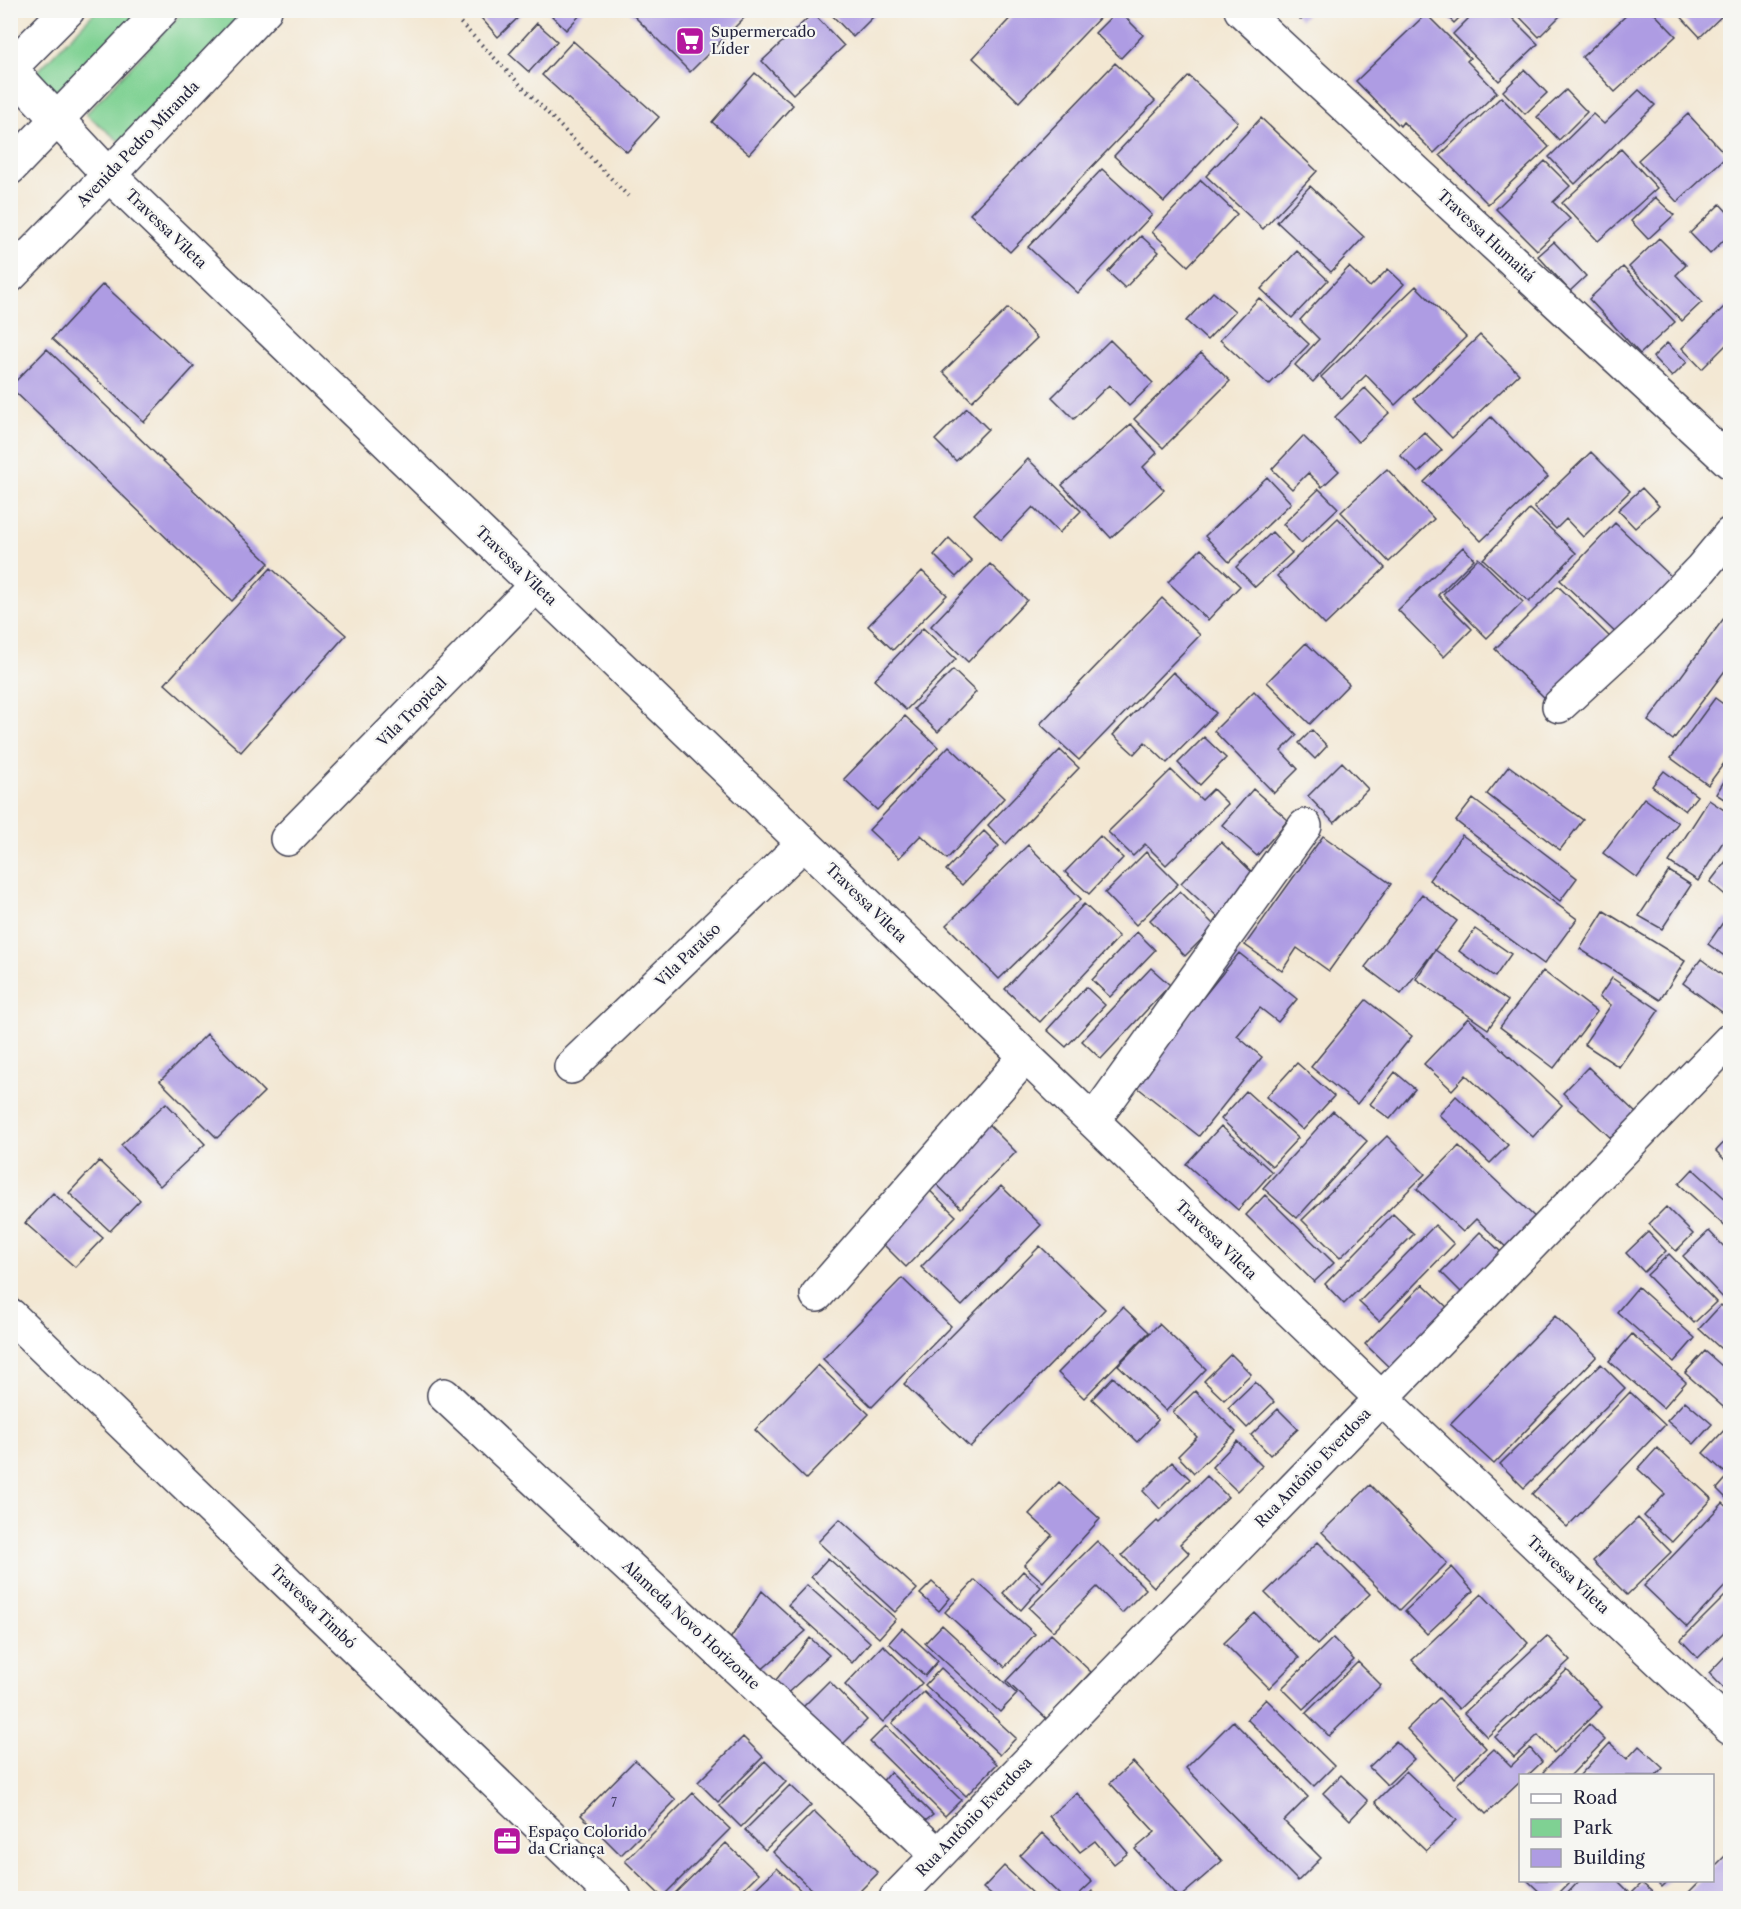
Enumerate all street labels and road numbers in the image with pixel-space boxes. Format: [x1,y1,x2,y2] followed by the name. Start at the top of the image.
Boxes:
[72,77,203,211] street label: Avenida Pedro Miranda
[122,185,211,272] street label: Travessa Vileta
[1434,186,1539,286] street label: Travessa Humaitá
[472,522,561,609] street label: Travessa Vileta
[372,672,451,751] street label: Vila Tropical
[822,859,911,946] street label: Travessa Vileta
[650,919,724,991] street label: Vila Paraíso
[1172,1196,1261,1283] street label: Travessa Vileta
[1251,1404,1375,1531] street label: Rua Antônio Everdosa
[1523,1532,1614,1618] street label: Travessa Vileta
[618,1555,764,1693] street label: Alameda Novo Horizonte
[266,1561,360,1653] street label: Travessa Timbó
[912,1753,1036,1880] street label: Rua Antônio Everdosa

